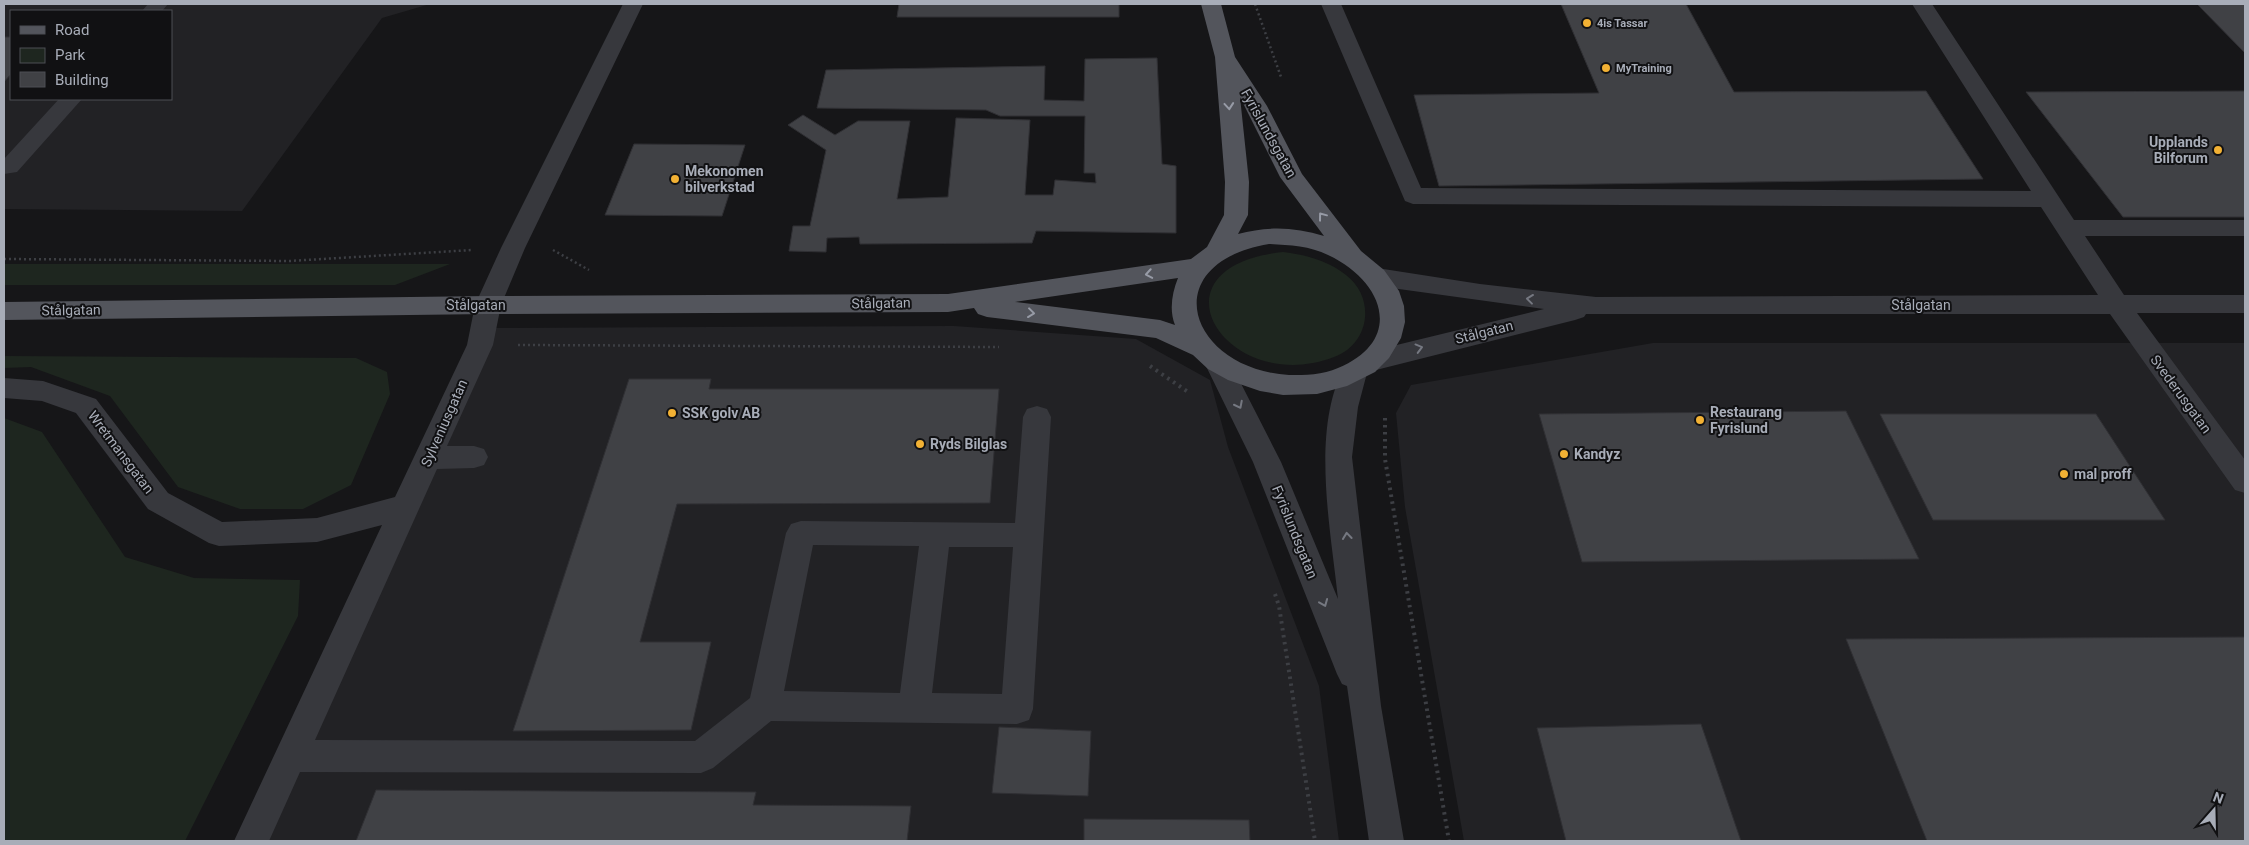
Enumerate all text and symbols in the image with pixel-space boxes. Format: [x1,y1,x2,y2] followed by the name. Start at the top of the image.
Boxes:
[10,10,172,100] legend
[1581,17,1593,29] marker: 4is Tassar
[1597,17,1647,30] place label: 4is Tassar
[55,21,89,39] text: Road
[55,46,86,64] text: Park
[1600,62,1612,74] marker: MyTraining
[1616,62,1672,75] place label: MyTraining
[55,71,109,89] text: Building
[1238,86,1300,180] street label: Fyrislundsgatan
[1224,102,1235,110] one-way arrow
[2149,134,2208,166] place label: Upplands Bilforum
[2212,144,2224,156] marker: Upplands Bilforum
[685,163,764,195] place label: Mekonomen bilverkstad
[669,173,681,185] marker: Mekonomen bilverkstad
[1319,212,1328,222] one-way arrow
[1145,269,1154,279] one-way arrow
[851,294,911,312] street label: Stålgatan
[1526,294,1534,305] one-way arrow
[446,297,506,313] street label: Stålgatan
[1891,297,1951,313] street label: Stålgatan
[41,301,101,319] street label: Stålgatan
[1028,307,1036,318] one-way arrow
[1453,317,1515,347] street label: Stålgatan
[1415,344,1423,354] one-way arrow
[2147,352,2215,436] street label: Svederusgatan
[418,377,470,469] street label: Sylveniusgatan
[1233,400,1243,409] one-way arrow
[1710,404,1782,436] place label: Restaurang Fyrislund
[682,405,760,421] place label: SSK golv AB
[666,407,678,419] marker: SSK golv AB
[85,408,157,496] street label: Wretmansgatan
[1694,414,1706,426] marker: Restaurang Fyrislund
[930,436,1007,452] place label: Ryds Bilglas
[914,438,926,450] marker: Ryds Bilglas
[1574,446,1620,462] place label: Kandyz
[1558,448,1570,460] marker: Kandyz
[2074,466,2133,482] place label: mal proff
[2058,468,2070,480] marker: mal proff
[1269,483,1321,581] street label: Fyrislundsgatan
[1342,531,1353,539] one-way arrow
[1317,598,1328,607] one-way arrow
[2189,785,2239,835] north arrow
[2211,789,2226,807] text: N

